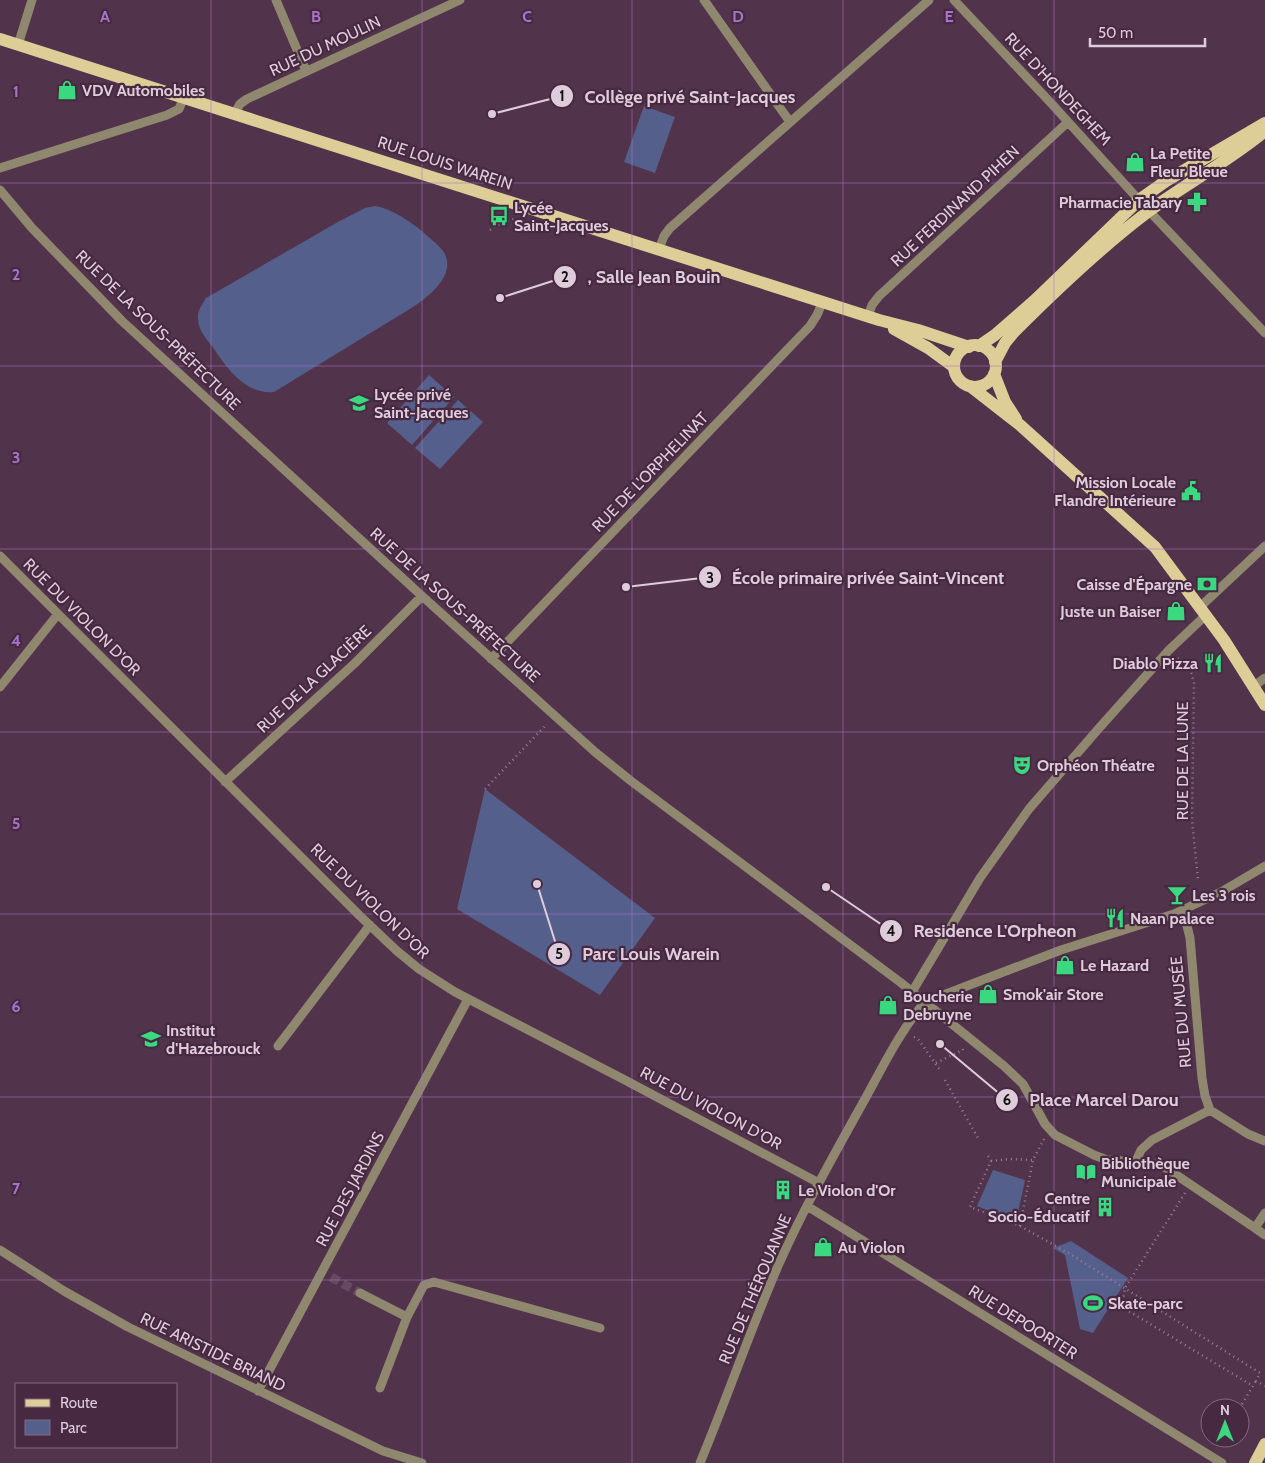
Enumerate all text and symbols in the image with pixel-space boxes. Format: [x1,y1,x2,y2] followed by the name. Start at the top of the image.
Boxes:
[100,7,110,26] text: A
[311,7,321,26] text: B
[522,7,532,26] text: C
[732,7,744,26] text: D
[944,7,954,26] text: E
[266,12,384,80] street label: RUE DU MOULIN
[1090,15,1205,47] scale bar
[1098,24,1133,42] text: 50 m
[1001,29,1115,149] street label: RUE D'HONDEGHEM
[56,79,78,101] shop icon: VDV Automobiles
[550,80,805,113] callout: Collège privé Saint-Jacques
[82,81,205,100] place label: VDV Automobiles
[13,82,19,101] text: 1
[585,86,796,108] text: Collège privé Saint-Jacques
[559,87,565,105] text: 1
[375,132,515,194] street label: RUE LOUIS WAREIN
[887,142,1023,270] street label: RUE FERDINAND PIHEN
[1150,144,1228,181] place label: La Petite Fleur Bleue
[1124,151,1146,173] shop icon: La Petite Fleur Bleue
[1186,191,1208,213] pharmacy icon: Pharmacie Tabary
[1059,193,1182,212] place label: Pharmacie Tabary
[514,198,609,235] place label: Lycée Saint-Jacques
[488,205,510,227] bus stop icon: Lycée Saint-Jacques
[72,246,244,414] street label: RUE DE LA SOUS-PRÉFECTURE
[553,261,731,294] callout: , Salle Jean Bouin
[12,265,20,284] text: 2
[587,266,721,288] text: , Salle Jean Bouin
[561,268,569,286] text: 2
[374,385,469,422] place label: Lycée privé Saint-Jacques
[348,392,370,414] school or university icon: Lycée privé Saint-Jacques
[588,408,712,536] street label: RUE DE L'ORPHELINAT
[12,448,20,467] text: 3
[1054,473,1176,510] place label: Mission Locale Flandre Intérieure
[1180,480,1202,502] public building icon: Mission Locale Flandre Intérieure
[366,524,544,686] street label: RUE DE LA SOUS-PRÉFECTURE
[19,554,145,680] street label: RUE DU VIOLON D'OR
[697,561,1015,594] callout: École primaire privée Saint-Vincent
[732,567,1004,589] text: École primaire privée Saint-Vincent
[706,569,714,587] text: 3
[1196,573,1218,595] bank icon: Caisse d'Épargne
[1077,575,1192,594] place label: Caisse d'Épargne
[1165,600,1187,622] shop icon: Juste un Baiser
[1059,602,1162,621] place label: Juste un Baiser
[253,621,375,737] street label: RUE DE LA GLACIÈRE
[11,631,21,650] text: 4
[1202,652,1224,674] restaurant icon: Diablo Pizza
[1112,654,1198,673] place label: Diablo Pizza
[1173,702,1192,820] street label: RUE DE LA LUNE
[1011,754,1033,776] theatre icon: Orphéon Théatre
[1037,756,1155,775] place label: Orphéon Théatre
[12,814,20,833] text: 5
[307,839,434,963] street label: RUE DU VIOLON D'OR
[1166,884,1188,906] bar icon: Les 3 rois
[1192,886,1256,905] place label: Les 3 rois
[1104,907,1126,929] restaurant icon: Naan palace
[1130,909,1214,928] place label: Naan palace
[878,914,1086,947] callout: Residence L'Orpheon
[913,920,1077,942] text: Residence L'Orpheon
[886,922,896,940] text: 4
[547,937,729,970] callout: Parc Louis Warein
[582,943,720,965] text: Parc Louis Warein
[555,945,563,963] text: 5
[1054,954,1076,976] shop icon: Le Hazard
[1167,955,1195,1069] street label: RUE DU MUSÉE
[1080,956,1149,975] place label: Le Hazard
[977,983,999,1005] shop icon: Smok'air Store
[1003,985,1104,1004] place label: Smok'air Store
[903,987,973,1024] place label: Boucherie Debruyne
[877,994,899,1016] shop icon: Boucherie Debruyne
[12,997,21,1016] text: 6
[166,1021,261,1058] place label: Institut d'Hazebrouck
[140,1028,162,1050] school or university icon: Institut d'Hazebrouck
[637,1063,785,1154] street label: RUE DU VIOLON D'OR
[994,1084,1188,1117] callout: Place Marcel Darou
[1029,1089,1179,1111] text: Place Marcel Darou
[1003,1091,1011,1109] text: 6
[312,1128,388,1250] street label: RUE DES JARDINS
[1101,1154,1190,1191] place label: Bibliothèque Municipale
[1075,1161,1097,1183] library icon: Bibliothèque Municipale
[12,1179,21,1198] text: 7
[772,1179,794,1201] building icon: Le Violon d'Or
[798,1181,896,1200] place label: Le Violon d'Or
[988,1189,1091,1226] place label: Centre Socio-Éducatif
[1094,1196,1116,1218] building icon: Centre Socio-Éducatif
[715,1211,795,1367] street label: RUE DE THÉROUANNE
[812,1236,834,1258] shop icon: Au Violon
[838,1238,905,1257] place label: Au Violon
[965,1281,1081,1363] street label: RUE DEPOORTER
[1082,1292,1104,1314] sports icon: Skate-parc
[1108,1294,1183,1313] place label: Skate-parc
[137,1309,289,1395] street label: RUE ARISTIDE BRIAND
[15,1383,178,1448] legend
[60,1394,98,1412] text: Route
[1200,1398,1250,1448] north arrow
[1220,1401,1230,1419] text: N
[60,1419,87,1437] text: Parc

